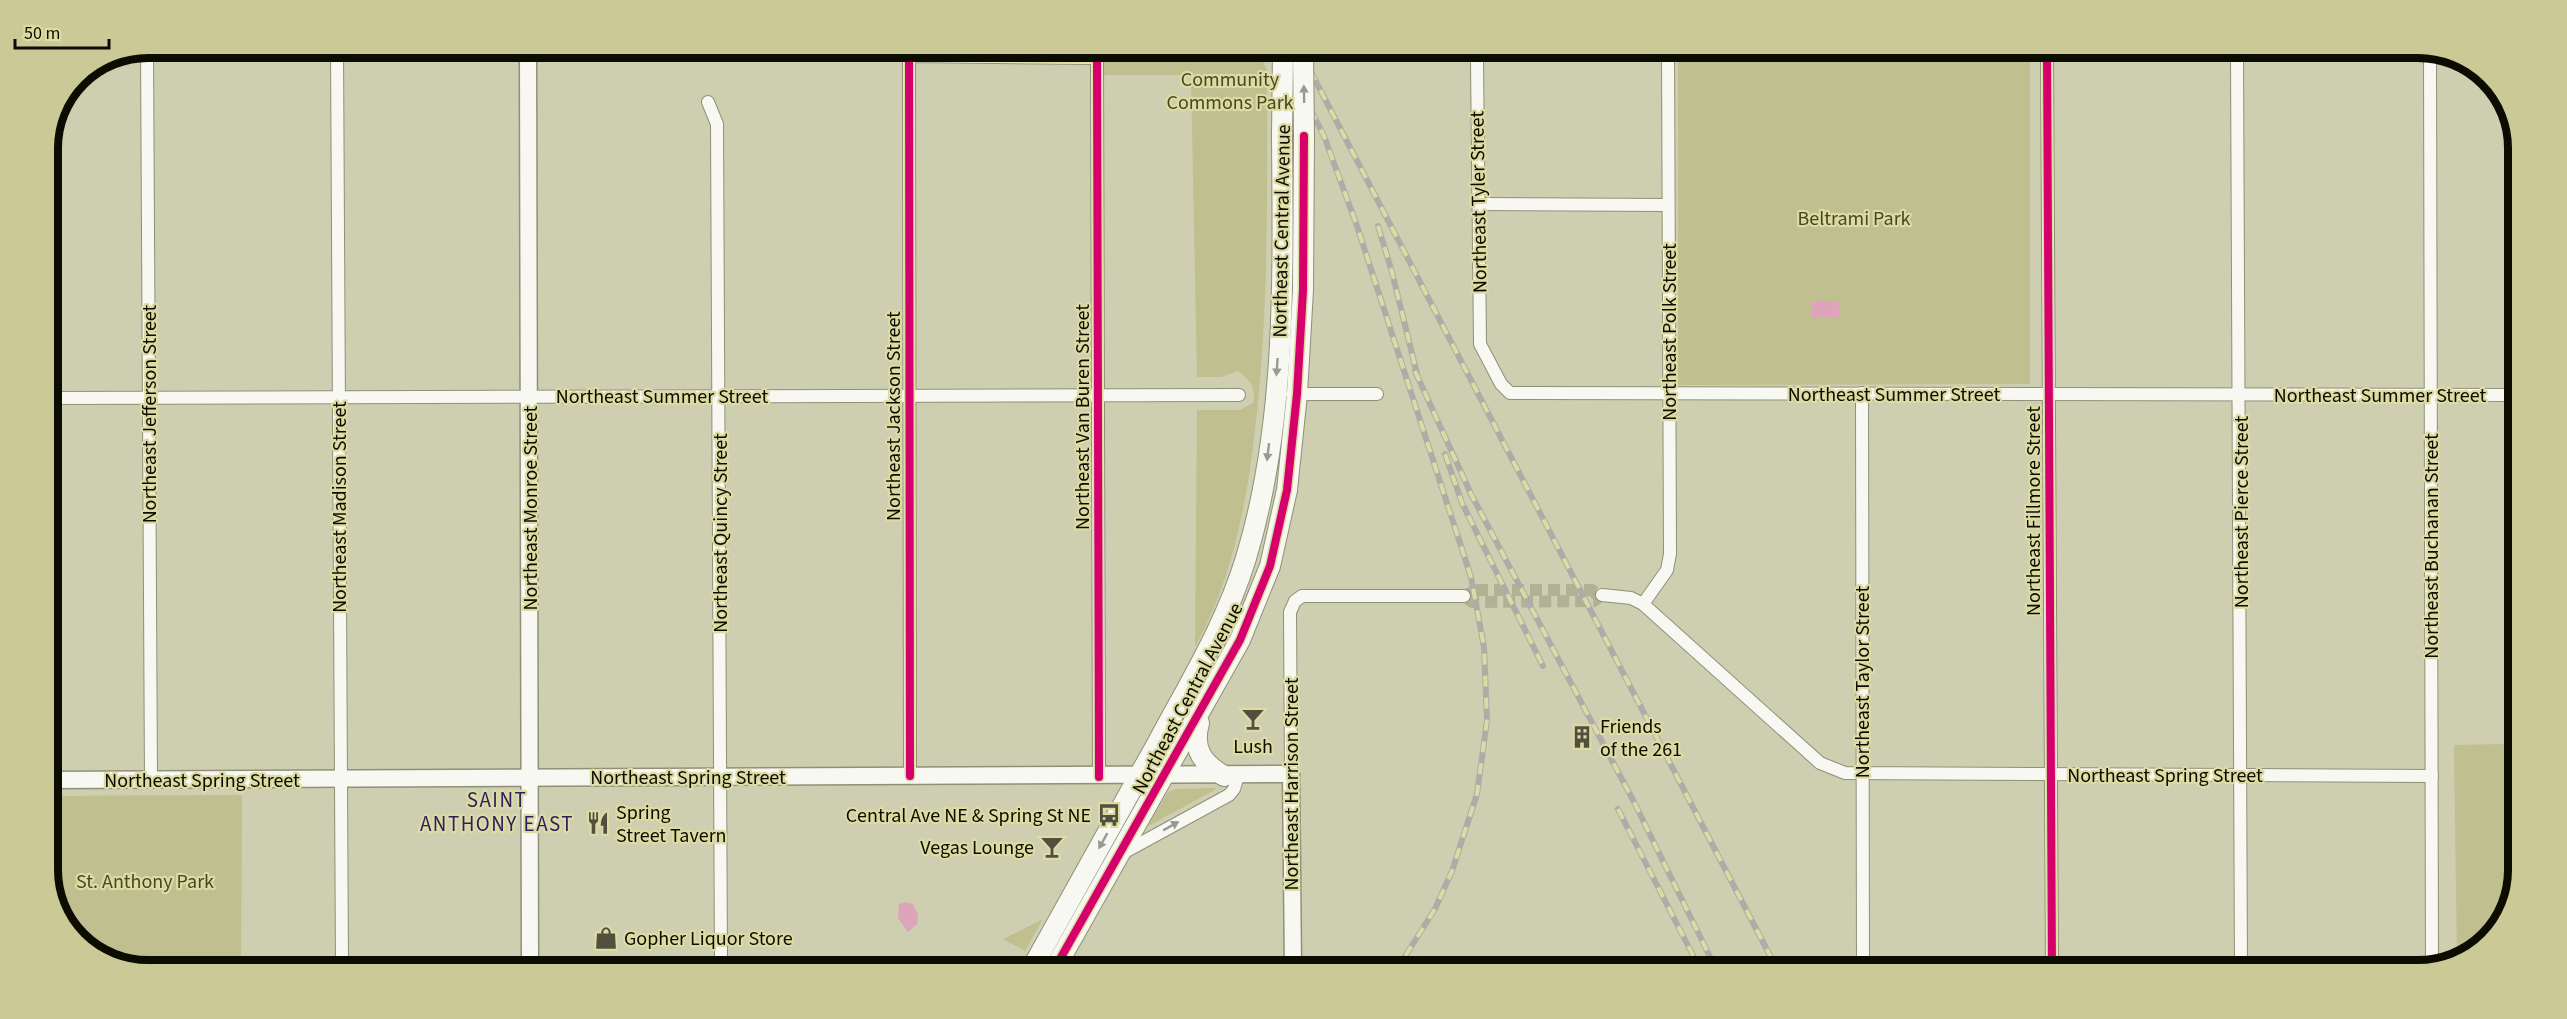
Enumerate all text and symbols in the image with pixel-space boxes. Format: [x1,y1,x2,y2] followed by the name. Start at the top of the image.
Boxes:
[15,12,110,50] scale bar
[24,21,60,46] text: 50 m
[1167,66,1294,117] park label: Community Commons Park
[1299,85,1309,104] one-way arrow
[1463,110,1495,293] street label: Northeast Tyler Street
[1266,124,1298,338] street label: Northeast Central Avenue
[1798,205,1911,233] park label: Beltrami Park
[1656,243,1684,421] street label: Northeast Polk Street
[136,304,164,523] street label: Northeast Jefferson Street
[1069,304,1097,530] street label: Northeast Van Buren Street
[880,311,908,521] street label: Northeast Jackson Street
[1273,358,1282,377] one-way arrow
[1788,381,2000,409] street label: Northeast Summer Street
[2274,382,2486,410] street label: Northeast Summer Street
[556,383,768,411] street label: Northeast Summer Street
[326,401,354,613] street label: Northeast Madison Street
[517,405,545,610] street label: Northeast Monroe Street
[2020,406,2048,616] street label: Northeast Fillmore Street
[2228,416,2256,608] street label: Northeast Pierce Street
[707,433,735,633] street label: Northeast Quincy Street
[2418,433,2446,659] street label: Northeast Buchanan Street
[1263,443,1273,462] one-way arrow
[1849,586,1877,778] street label: Northeast Taylor Street
[1125,598,1250,799] street label: Northeast Central Avenue
[1278,677,1306,891] street label: Northeast Harrison Street
[1240,706,1266,732] bar icon: Lush
[1600,713,1682,764] place label: Friends of the 261
[1569,724,1595,750] building icon: Friends of the 261
[1233,733,1273,761] place label: Lush
[2067,762,2263,790] street label: Northeast Spring Street
[590,764,786,792] street label: Northeast Spring Street
[104,767,300,795] street label: Northeast Spring Street
[420,785,574,839] district label: SAINT ANTHONY EAST
[616,799,727,850] place label: Spring Street Tavern
[846,802,1091,830] place label: Central Ave NE & Spring St NE
[1096,802,1122,828] bus stop icon: Central Ave NE & Spring St NE
[585,810,611,836] restaurant icon: Spring Street Tavern
[1163,821,1179,832] one-way arrow
[1098,833,1108,850] one-way arrow
[920,834,1034,862] place label: Vegas Lounge
[1039,834,1065,860] bar icon: Vegas Lounge
[76,868,214,896] park label: St. Anthony Park
[593,925,619,951] shop icon: Gopher Liquor Store
[624,925,793,953] place label: Gopher Liquor Store

